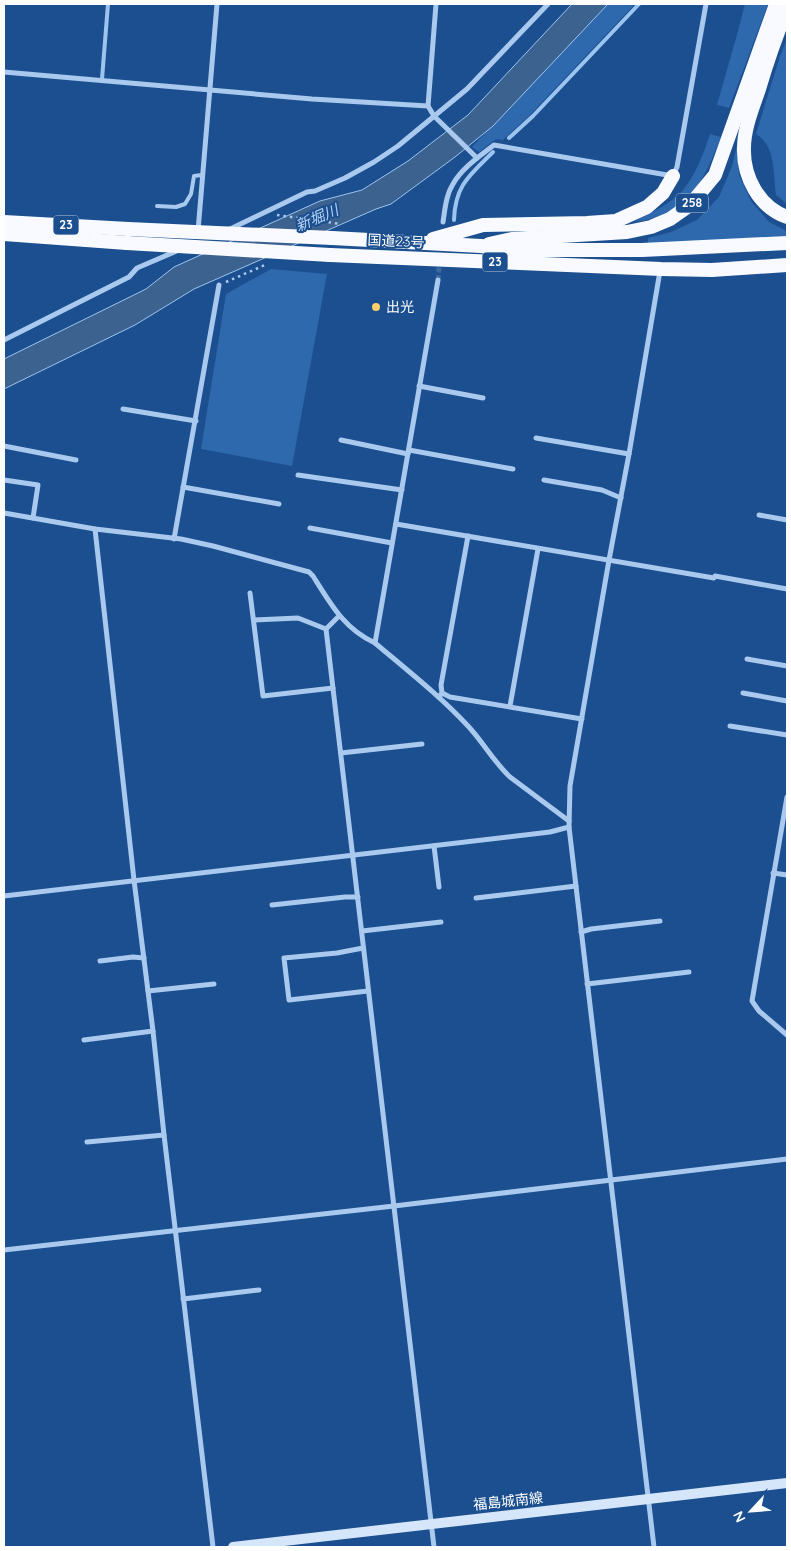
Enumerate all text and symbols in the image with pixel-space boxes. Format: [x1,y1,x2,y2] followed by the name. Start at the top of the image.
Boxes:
[676,194,708,212] road number: 258
[292,199,343,235] water label: 新堀川
[54,216,78,234] road number: 23
[367,231,425,251] street label: 国道23号
[482,252,508,272] road number: 23
[386,298,414,316] place label: 出光
[370,301,382,313] marker: 出光
[726,1486,776,1536] north arrow
[472,1488,544,1514] street label: 福島城南線
[729,1508,750,1525] text: N

